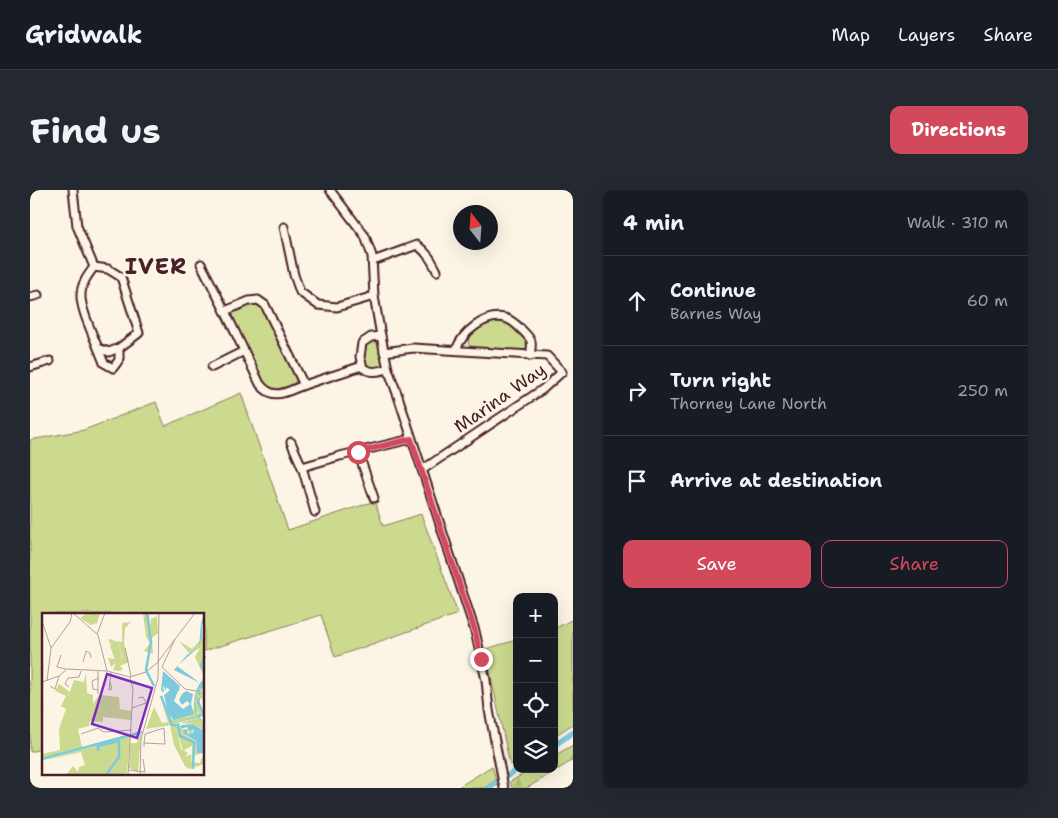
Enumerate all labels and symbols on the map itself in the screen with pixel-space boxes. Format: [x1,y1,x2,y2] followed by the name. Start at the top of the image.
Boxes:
[453,205,498,250] north arrow
[125,252,187,281] district label: IVER
[449,357,551,439] street label: Marina Way
[347,441,370,464] route start
[42,613,205,776] inset map
[470,648,493,671] route end

